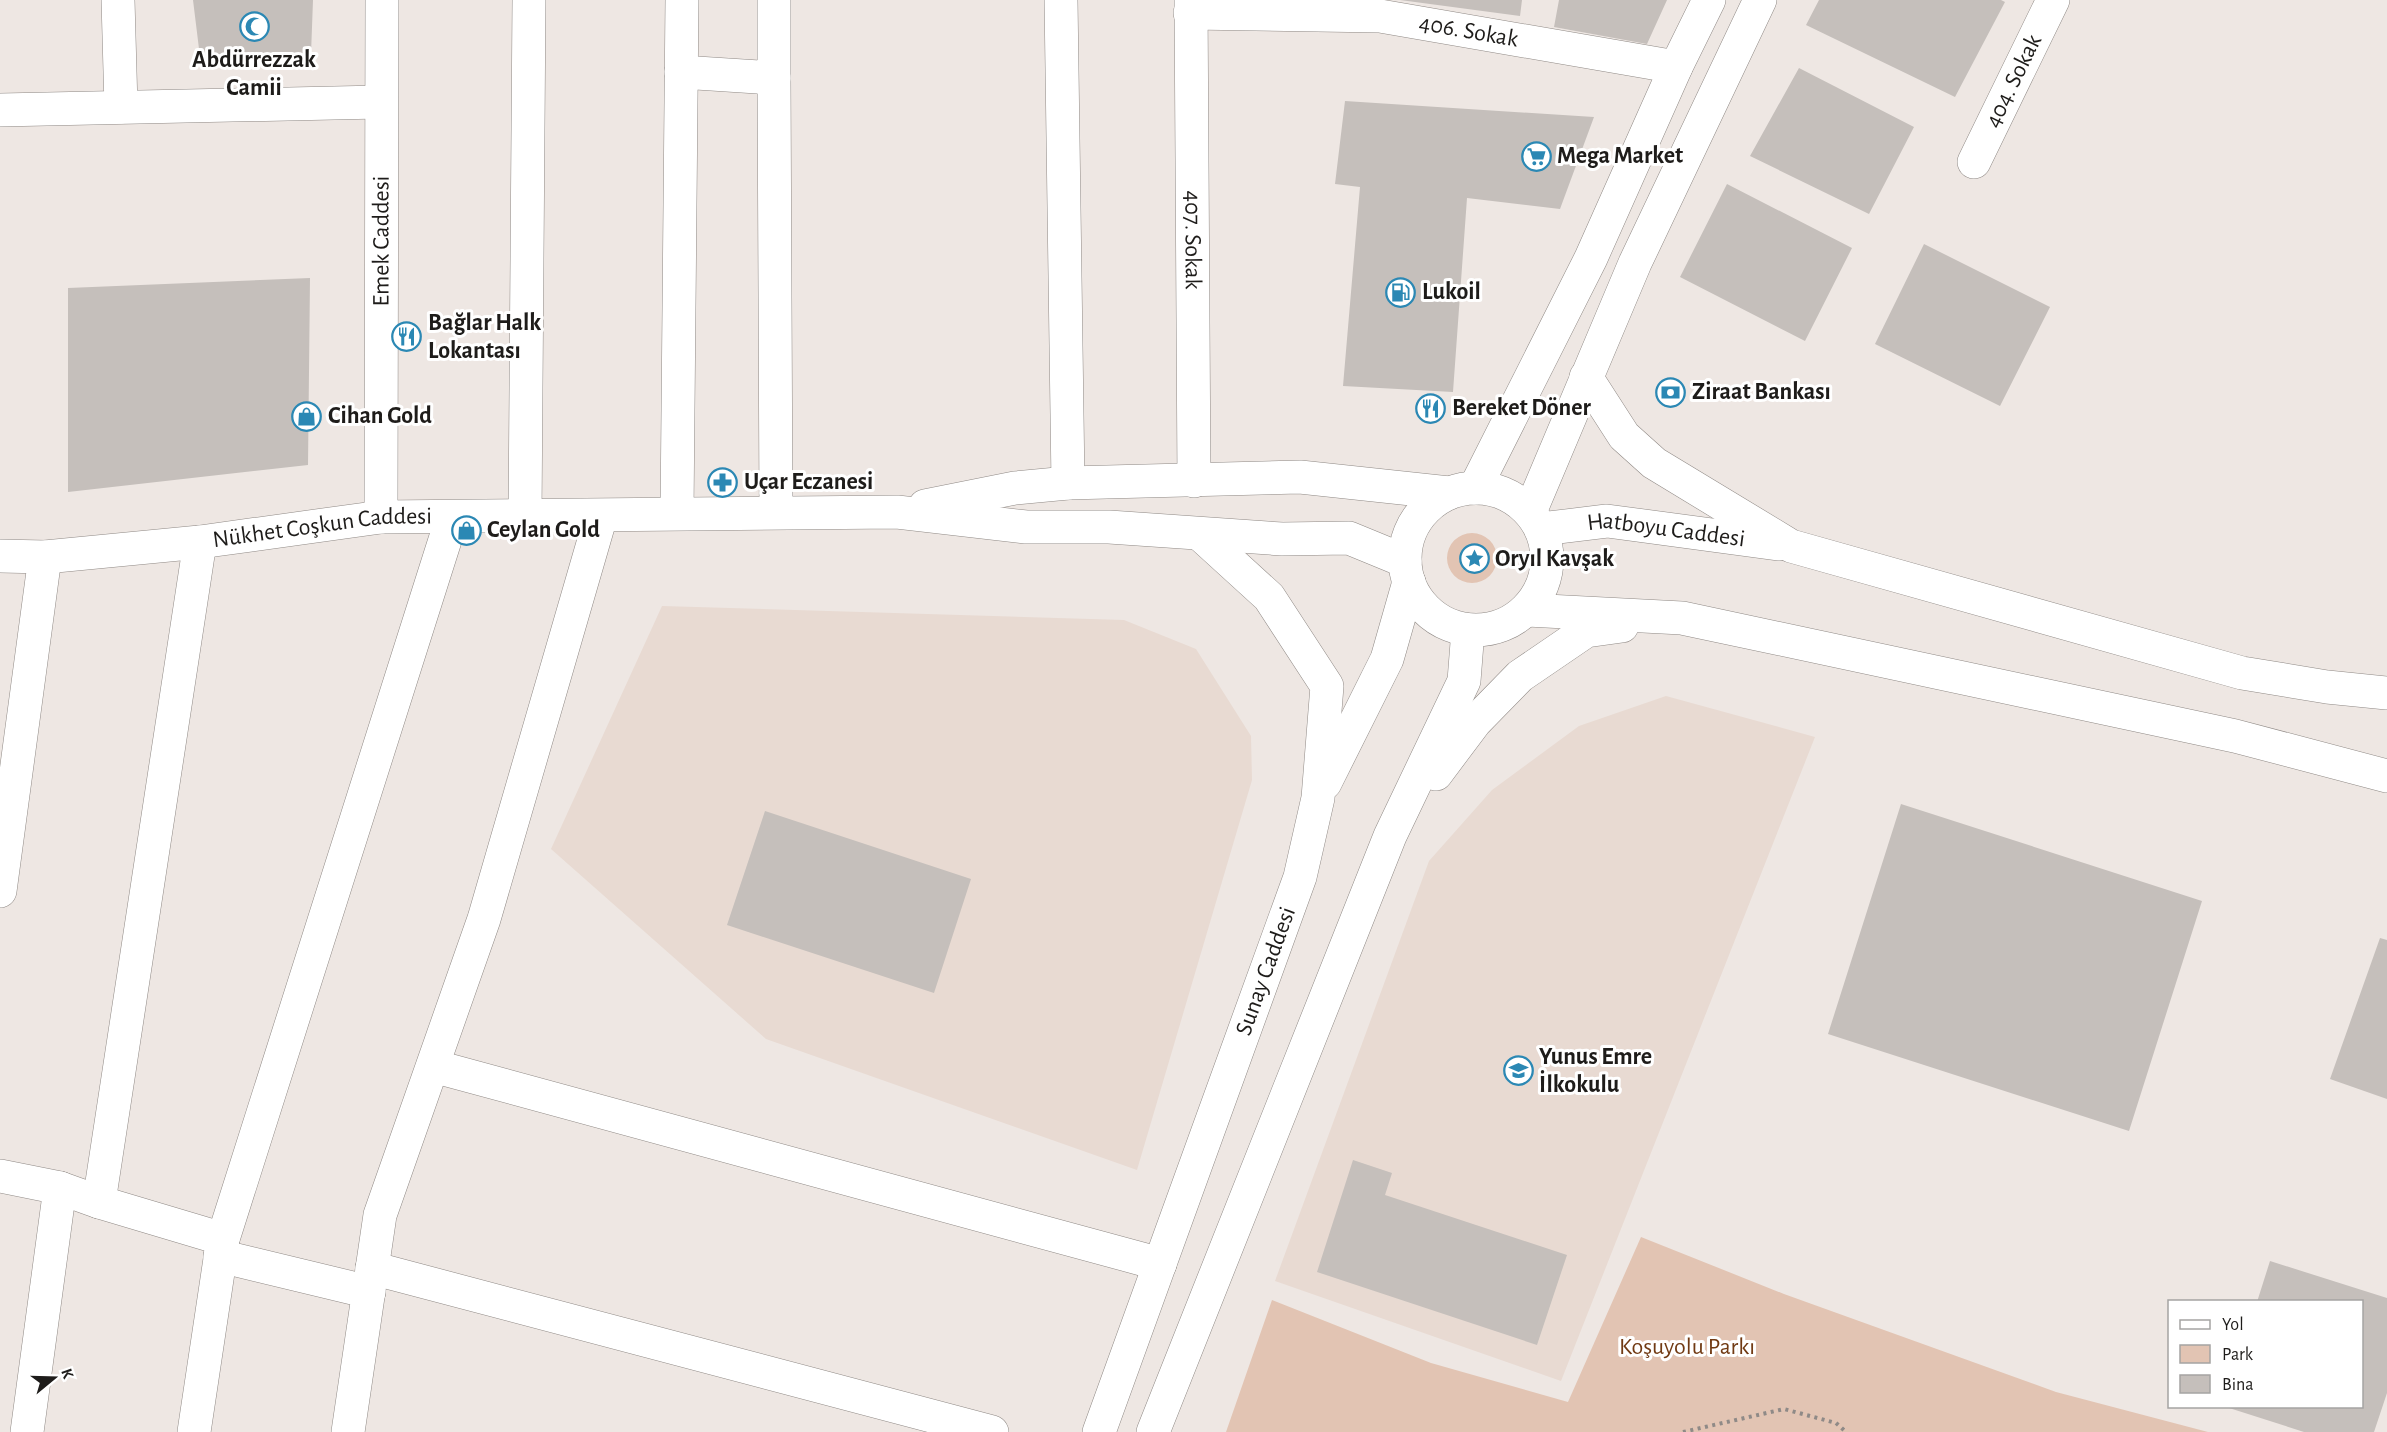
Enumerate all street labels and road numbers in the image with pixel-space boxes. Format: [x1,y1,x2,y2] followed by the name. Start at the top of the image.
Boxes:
[1417,11,1520,52] street label: 406. Sokak
[1981,31,2046,131] street label: 404. Sokak
[369,176,394,306] street label: Emek Caddesi
[1180,190,1205,290] street label: 407. Sokak
[211,505,432,552] street label: Nükhet Coşkun Caddesi
[1586,509,1746,551] street label: Hatboyu Caddesi
[1232,904,1300,1039] street label: Sunay Caddesi

